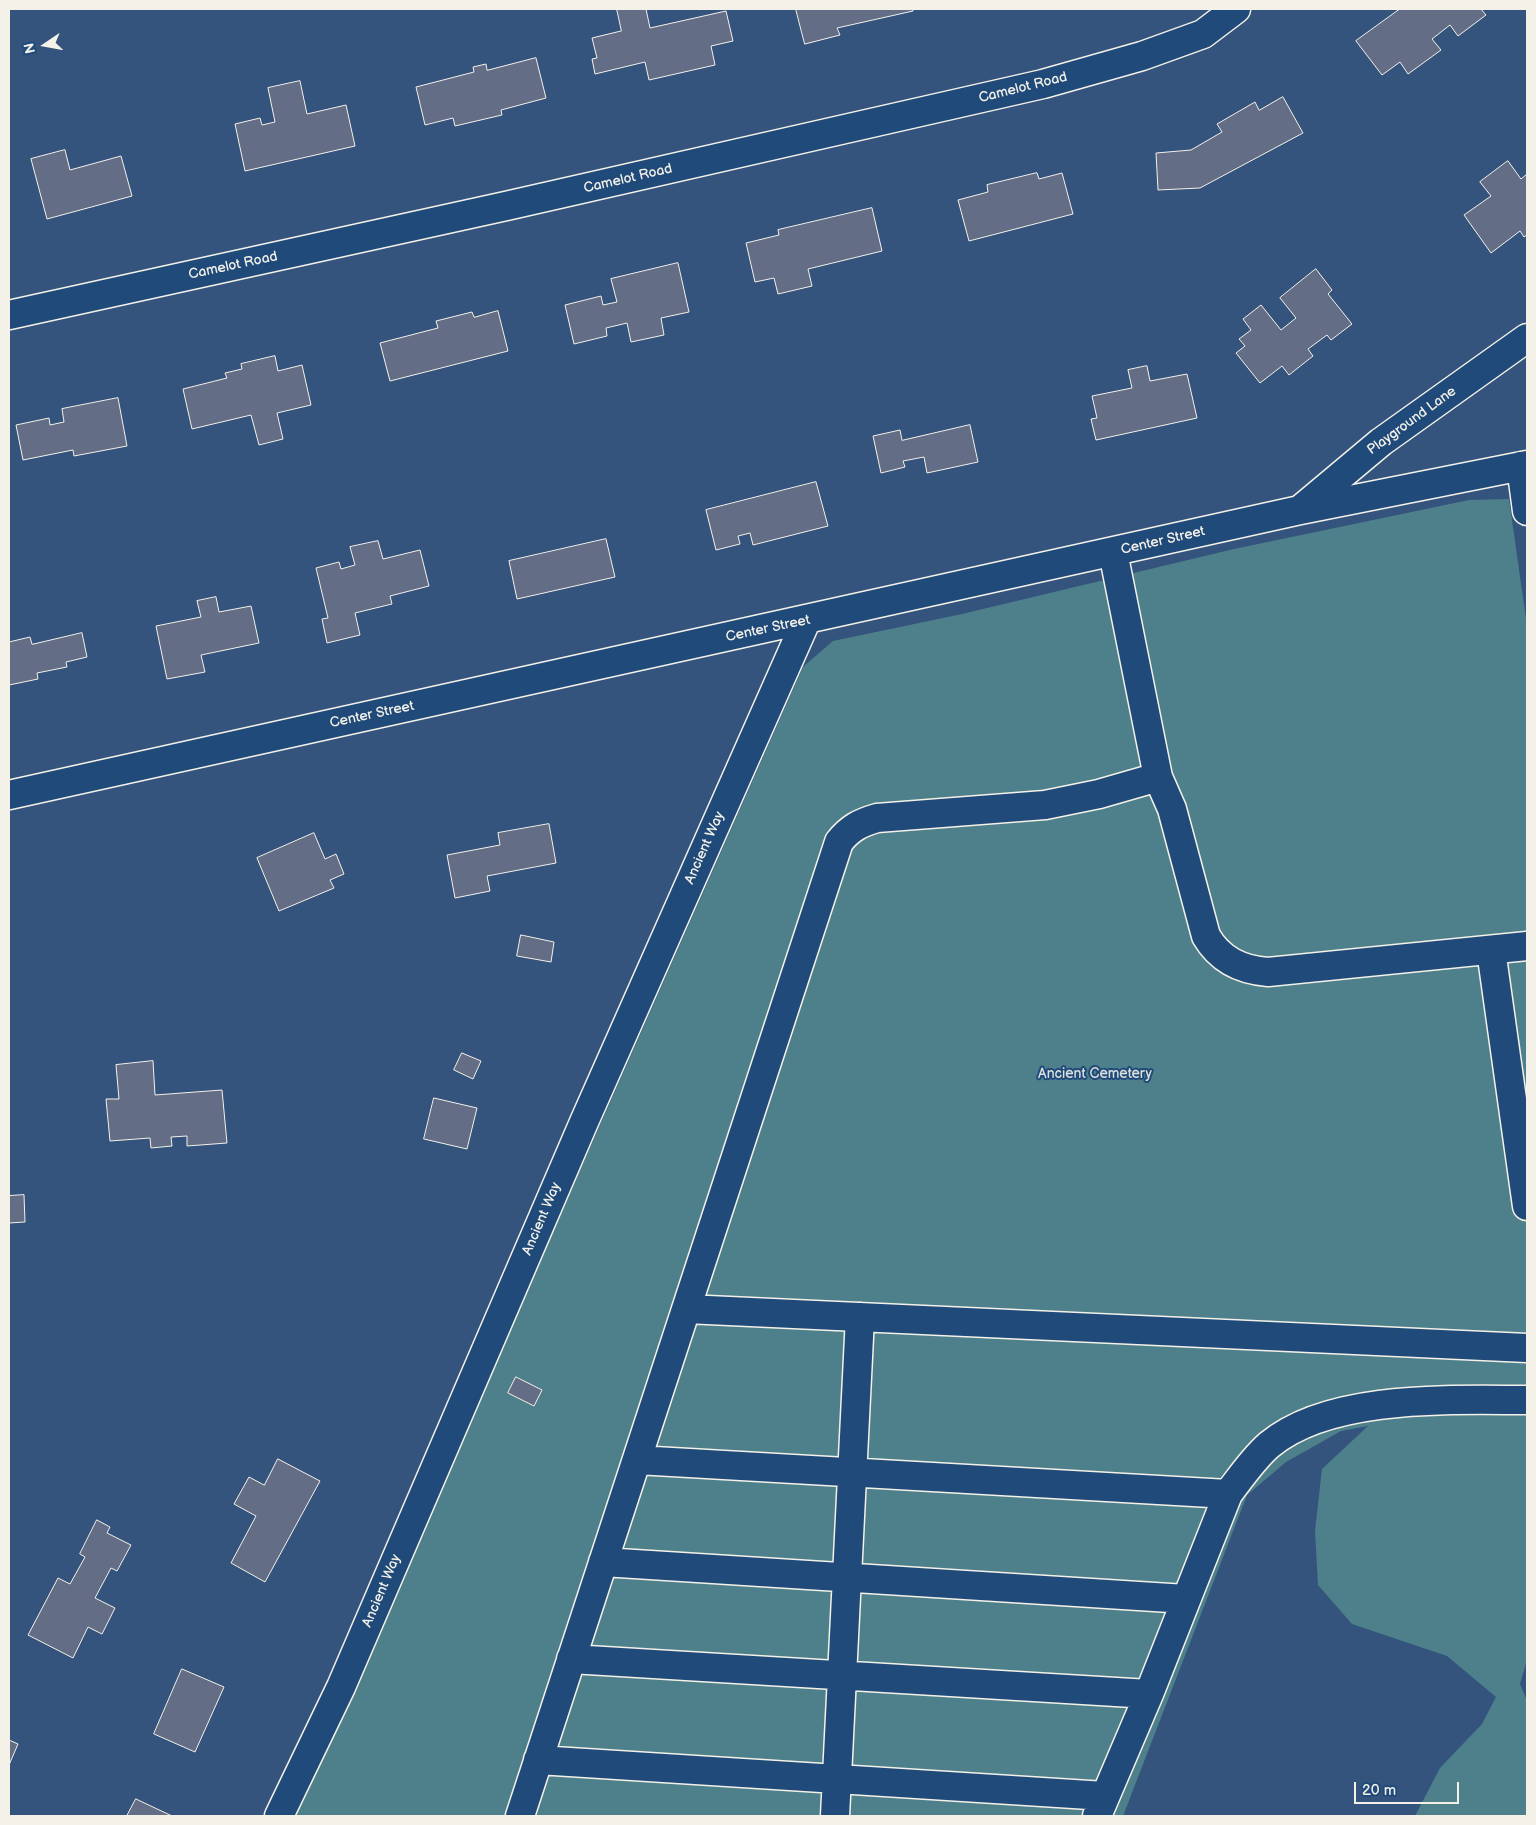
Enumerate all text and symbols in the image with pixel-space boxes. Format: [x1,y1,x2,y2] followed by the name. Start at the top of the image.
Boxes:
[20,20,70,70] north arrow
[20,41,39,55] text: N
[977,69,1069,107] street label: Camelot Road
[582,161,674,197] street label: Camelot Road
[187,248,279,284] street label: Camelot Road
[1364,383,1460,459] street label: Playground Lane
[1119,523,1207,559] street label: Center Street
[724,612,812,646] street label: Center Street
[328,698,416,732] street label: Center Street
[682,809,728,887] street label: Ancient Way
[1038,1066,1152,1082] park label: Ancient Cemetery
[519,1180,565,1258] street label: Ancient Way
[359,1552,405,1630] street label: Ancient Way
[1356,1772,1461,1804] scale bar
[1362,1781,1396,1800] text: 20 m

